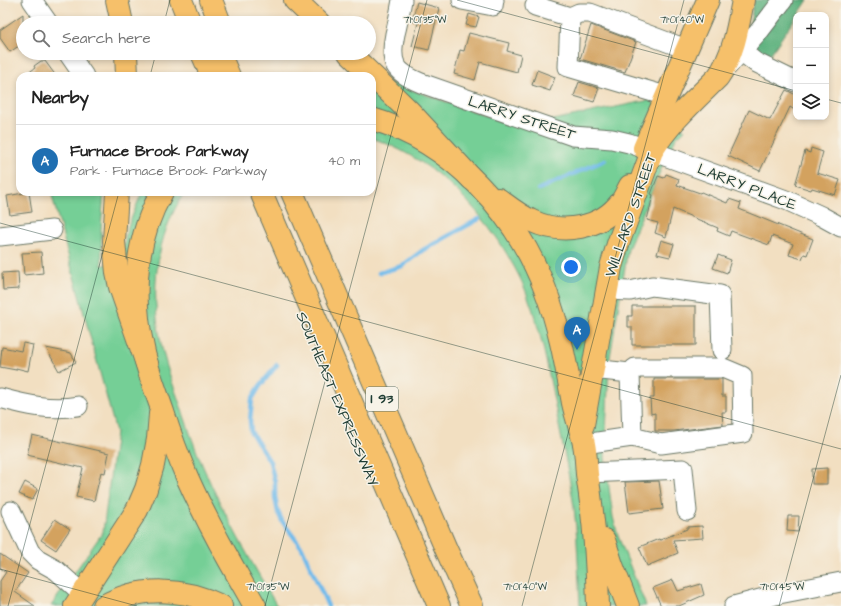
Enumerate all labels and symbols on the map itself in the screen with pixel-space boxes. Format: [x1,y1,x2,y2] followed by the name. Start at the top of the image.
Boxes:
[404,13,447,27] text: 71°01'35"W
[660,13,704,27] text: 71°01'40"W
[465,91,579,146] street label: LARRY STREET
[600,150,662,280] street label: WILLARD STREET
[694,158,800,216] street label: LARRY PLACE
[561,257,581,277] your location
[291,308,383,490] street label: SOUTHEAST EXPRESSWAY
[564,317,590,350] pin: A
[366,387,398,411] road number: I 93
[247,580,290,594] text: 71°01'35"W
[503,580,547,594] text: 71°01'40"W
[760,580,805,594] text: 71°01'45"W

